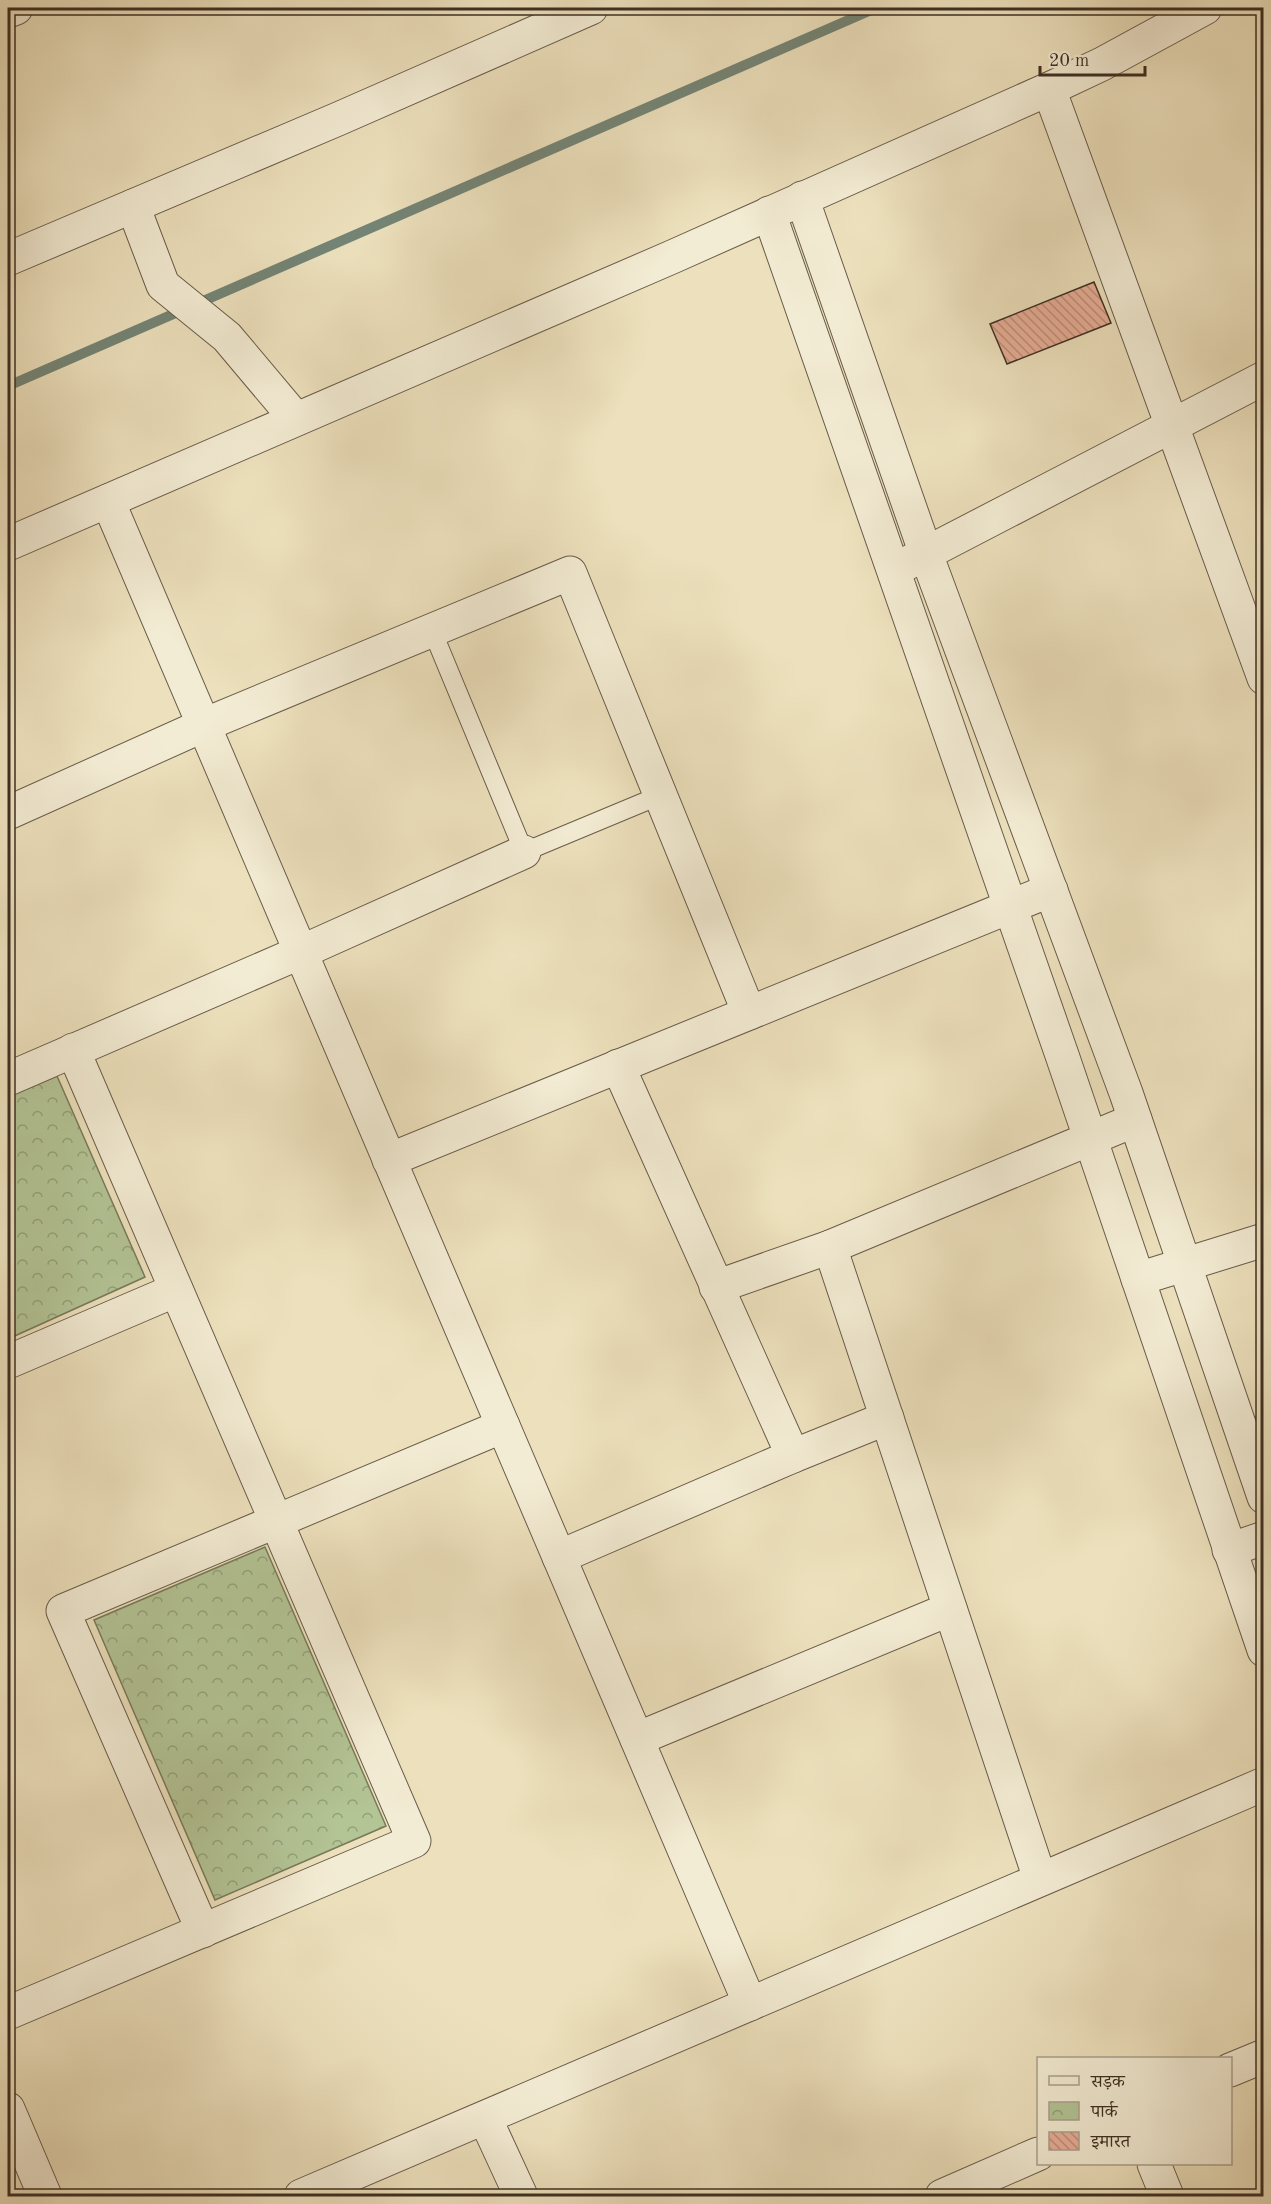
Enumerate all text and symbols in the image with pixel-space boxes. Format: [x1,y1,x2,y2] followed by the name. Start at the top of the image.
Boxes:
[1040,39,1145,77] scale bar
[1049,52,1089,70] text: 20 m
[1037,2057,1232,2165] legend
[1090,2073,1126,2091] text: सड़क
[1090,2101,1119,2121] text: पार्क
[1090,2133,1131,2151] text: इमारत

